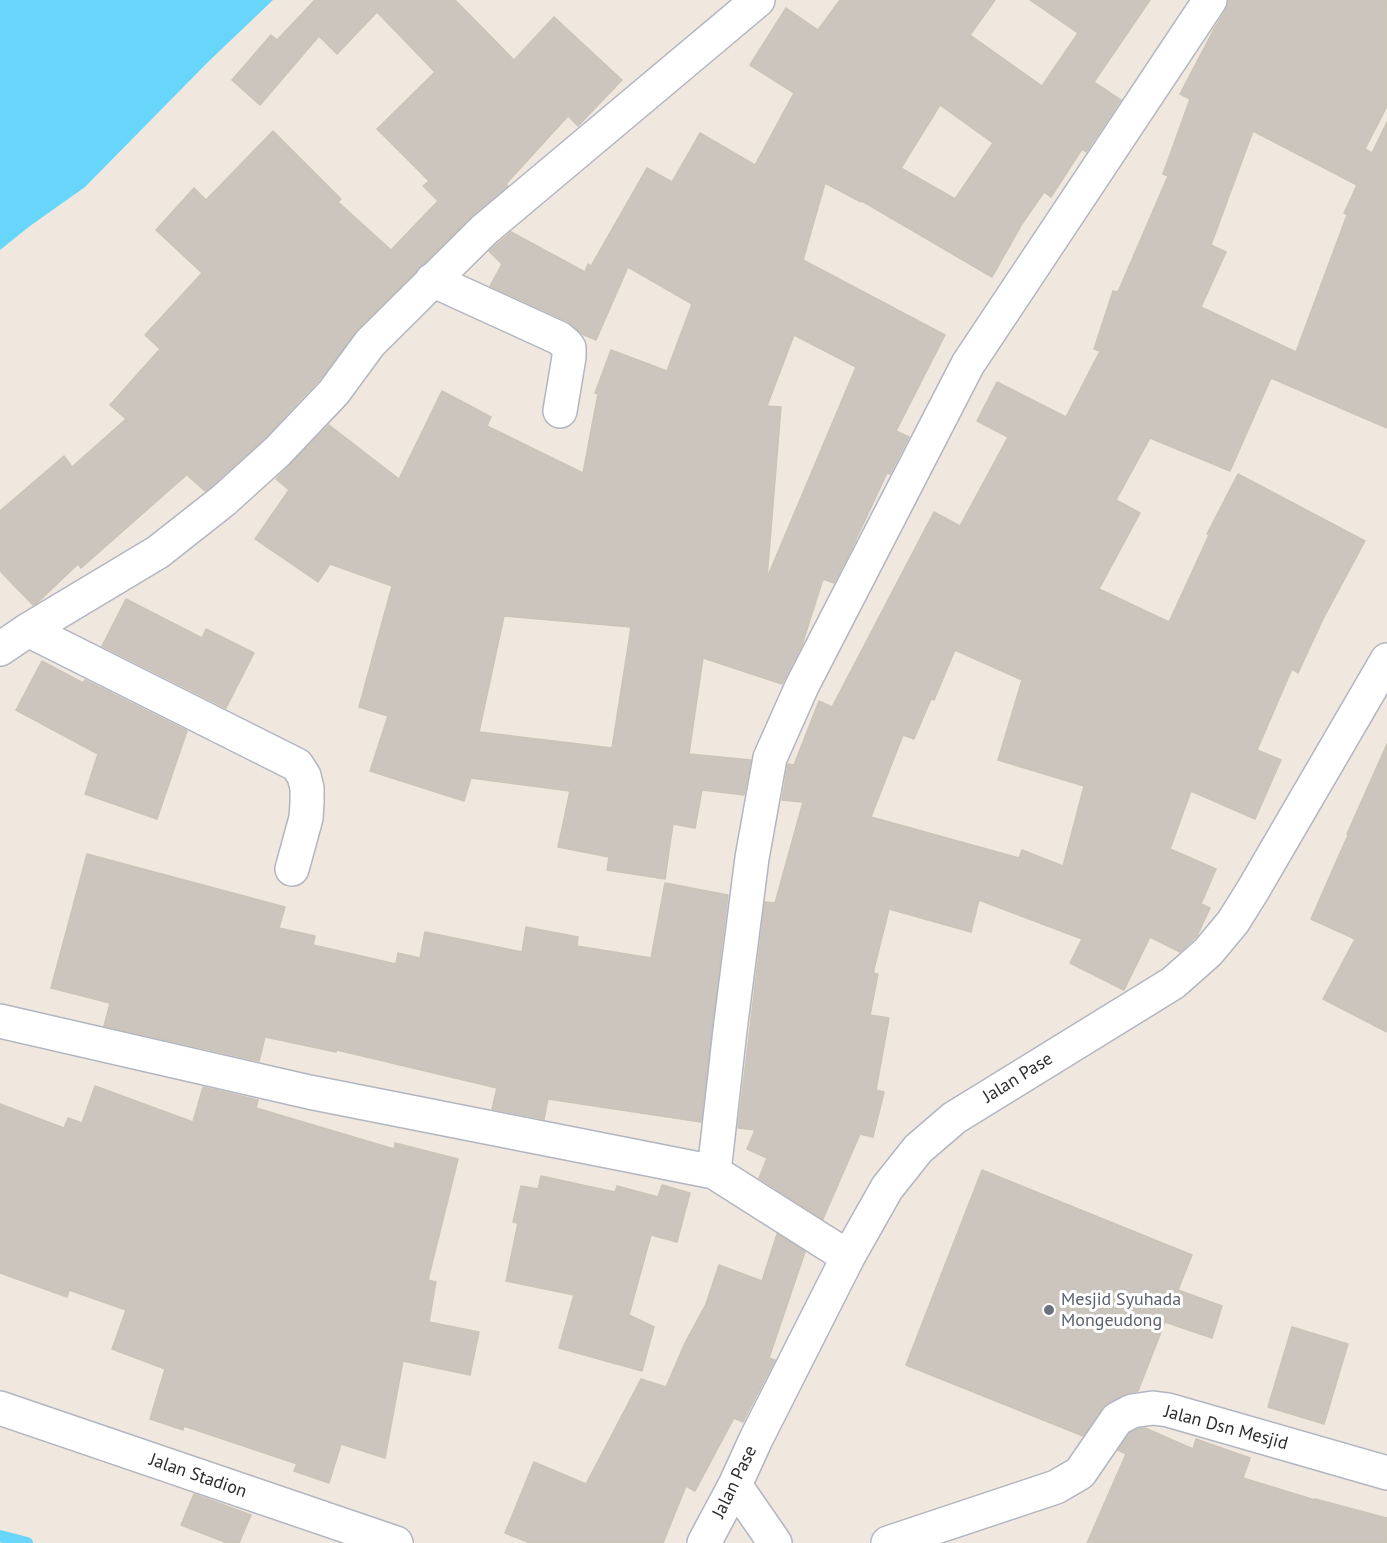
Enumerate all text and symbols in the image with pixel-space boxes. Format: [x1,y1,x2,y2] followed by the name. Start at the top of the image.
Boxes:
[979,1048,1057,1108] street label: Jalan Pase
[1061,1289,1181,1332] place label: Mesjid Syuhada Mongeudong
[1042,1303,1056,1317] marker: Mesjid Syuhada Mongeudong
[1162,1401,1290,1455] street label: Jalan Dsn Mesjid
[708,1442,762,1522] street label: Jalan Pase
[146,1449,250,1503] street label: Jalan Stadion

